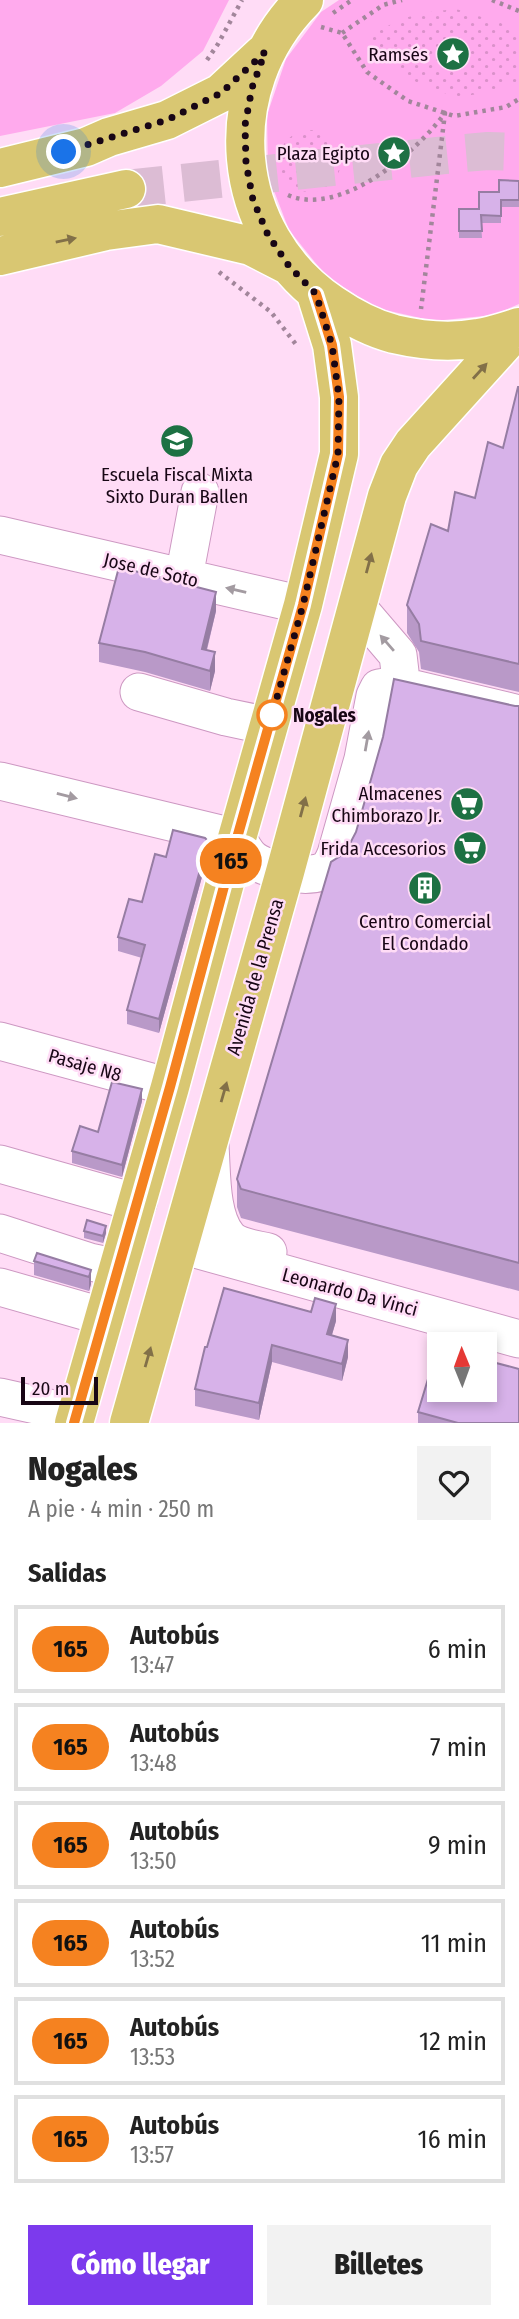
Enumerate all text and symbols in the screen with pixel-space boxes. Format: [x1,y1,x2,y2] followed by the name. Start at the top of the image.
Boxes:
[434,35,472,73] place icon: Ramsés
[368,43,428,66] place label: Ramsés
[46,134,81,169] your location
[375,134,413,172] place icon: Plaza Egipto
[277,142,370,165] place label: Plaza Egipto
[55,234,77,245] one-way arrow
[471,363,487,380] one-way arrow
[158,422,196,460] school or university icon: Escuela Fiscal Mixta Sixto Duran Ballen
[101,463,253,508] place label: Escuela Fiscal Mixta Sixto Duran Ballen
[101,548,201,592] street label: Jose de Soto
[364,552,375,574] one-way arrow
[225,584,247,595] one-way arrow
[380,634,395,651] one-way arrow
[257,700,287,730] marker: Nogales
[293,704,357,727] place label: Nogales
[361,729,372,751] one-way arrow
[332,782,442,827] place label: Almacenes Chimborazo Jr.
[448,785,486,823] supermarket icon: Almacenes Chimborazo Jr.
[56,791,78,802] one-way arrow
[298,796,308,817] one-way arrow
[451,829,489,867] supermarket icon: Frida Accesorios
[320,837,446,860] place label: Frida Accesorios
[191,838,271,884] line badge: 165
[214,847,248,875] text: 165
[406,869,444,907] building icon: Centro Comercial El Condado
[222,896,288,1058] street label: Avenida de la Prensa
[359,910,491,955] place label: Centro Comercial El Condado
[46,1044,124,1086] street label: Pasaje N8
[219,1081,229,1102] one-way arrow
[280,1263,420,1321] street label: Leonardo Da Vinci
[427,1332,497,1402] north arrow
[427,1332,497,1402] map controls
[143,1347,153,1368] one-way arrow
[21,1374,98,1406] scale bar
[32,1377,69,1400] text: 20 m
[417,1446,491,1520] button: heart
[28,1449,138,1489] text: Nogales
[28,1495,214,1523] text: A pie · 4 min · 250 m
[28,1558,106,1589] text: Salidas
[130,1620,219,1651] text: Autobús
[428,1634,487,1665] text: 6 min
[53,1635,88,1663] text: 165
[130,1651,174,1679] text: 13:47
[130,1718,219,1749] text: Autobús
[430,1732,487,1763] text: 7 min
[53,1733,88,1761] text: 165
[130,1749,177,1777] text: 13:48
[130,1816,219,1847] text: Autobús
[428,1830,487,1861] text: 9 min
[53,1831,88,1859] text: 165
[130,1847,177,1875] text: 13:50
[130,1914,219,1945] text: Autobús
[421,1928,487,1959] text: 11 min
[53,1929,88,1957] text: 165
[130,1945,175,1973] text: 13:52
[130,2012,219,2043] text: Autobús
[419,2026,487,2057] text: 12 min
[53,2027,88,2055] text: 165
[130,2043,175,2071] text: 13:53
[130,2110,219,2141] text: Autobús
[418,2124,487,2155] text: 16 min
[53,2125,88,2153] text: 165
[130,2141,174,2169] text: 13:57
[28,2225,253,2305] button: Cómo llegar
[267,2225,491,2305] button: Billetes

